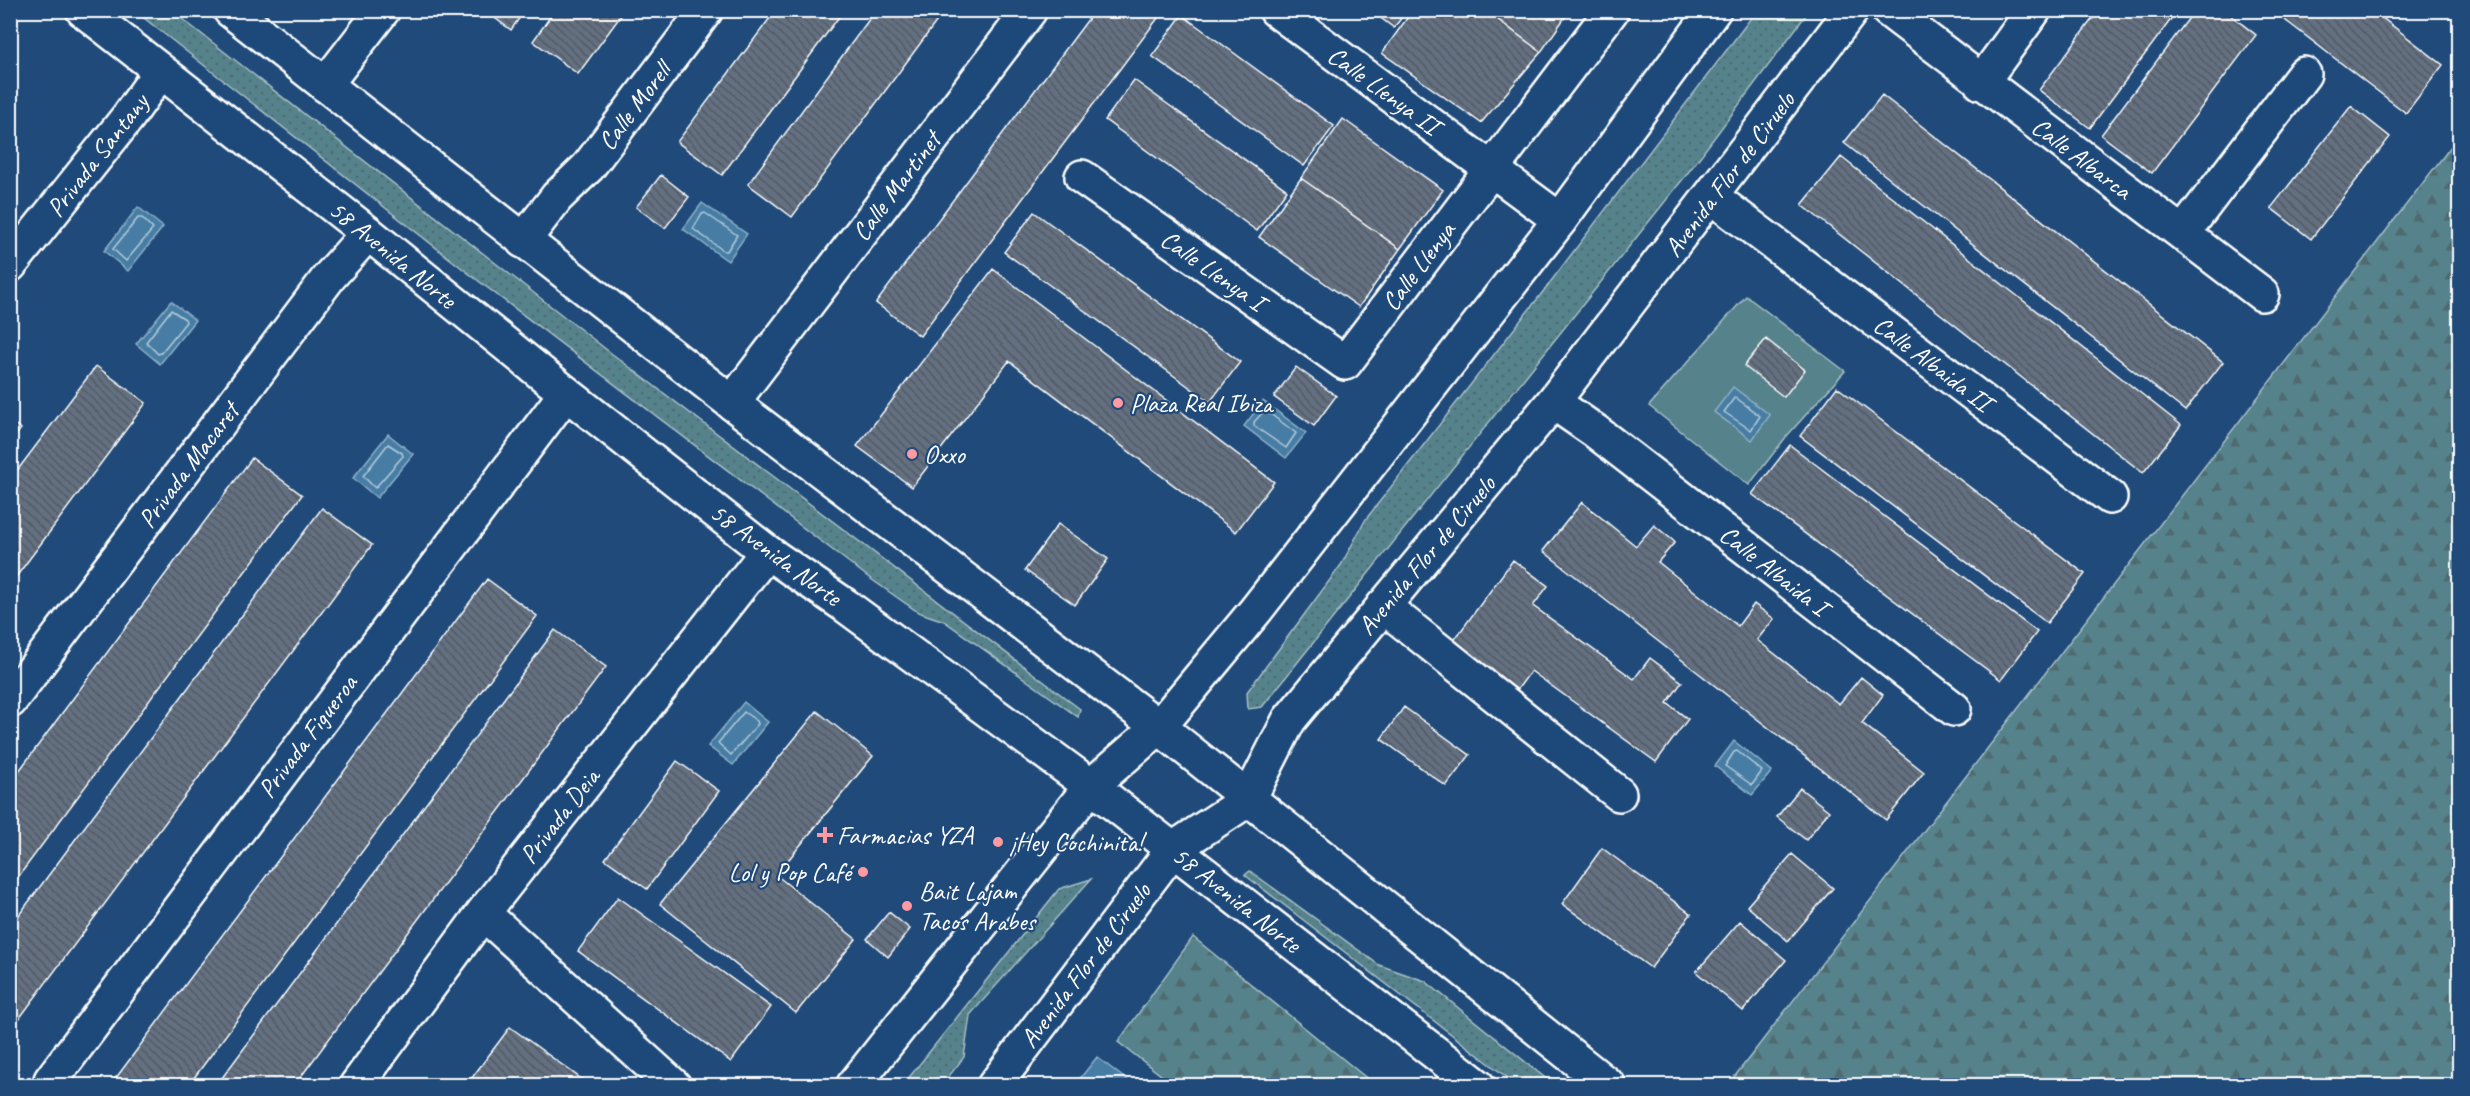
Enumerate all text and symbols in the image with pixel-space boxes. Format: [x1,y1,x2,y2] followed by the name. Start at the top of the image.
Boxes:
[1321,39,1451,145] street label: Calle Llenya II
[591,52,681,157] street label: Calle Morell
[1657,84,1803,263] street label: Avenida Flor de Ciruelo
[39,85,157,224] street label: Privada Santany
[2025,110,2140,208] street label: Calle Albarca
[845,122,950,247] street label: Calle Martinet
[322,193,464,317] street label: 58 Avenida Norte
[1374,214,1464,317] street label: Calle Llenya
[1154,223,1276,321] street label: Calle Llenya I
[1867,308,2003,422] street label: Calle Albaida II
[1130,387,1274,420] place label: Plaza Real Ibiza
[130,393,248,535] street label: Privada Macaret
[1111,396,1125,410] marker: Plaza Real Ibiza
[924,438,967,471] place label: Oxxo
[905,447,919,461] marker: Oxxo
[1350,467,1504,642] street label: Avenida Flor de Ciruelo
[703,496,849,614] street label: 58 Avenida Norte
[1713,518,1839,626] street label: Calle Albaida I
[250,667,365,804] street label: Privada Figueroa
[512,760,608,871] street label: Privada Deia
[837,819,975,852] place label: Farmacias YZA
[1010,826,1148,859] place label: ¡Hey Cochinita!
[818,828,832,842] marker: Farmacias YZA
[991,835,1005,849] marker: ¡Hey Cochinita!
[1166,839,1309,961] street label: 58 Avenida Norte
[729,856,855,889] place label: Lol y Pop Café
[856,865,870,879] marker: Lol y Pop Café
[919,875,1037,938] place label: Bait Lajam Tacos Arabes
[1013,875,1159,1054] street label: Avenida Flor de Ciruelo
[900,899,914,913] marker: Bait Lajam Tacos Arabes

